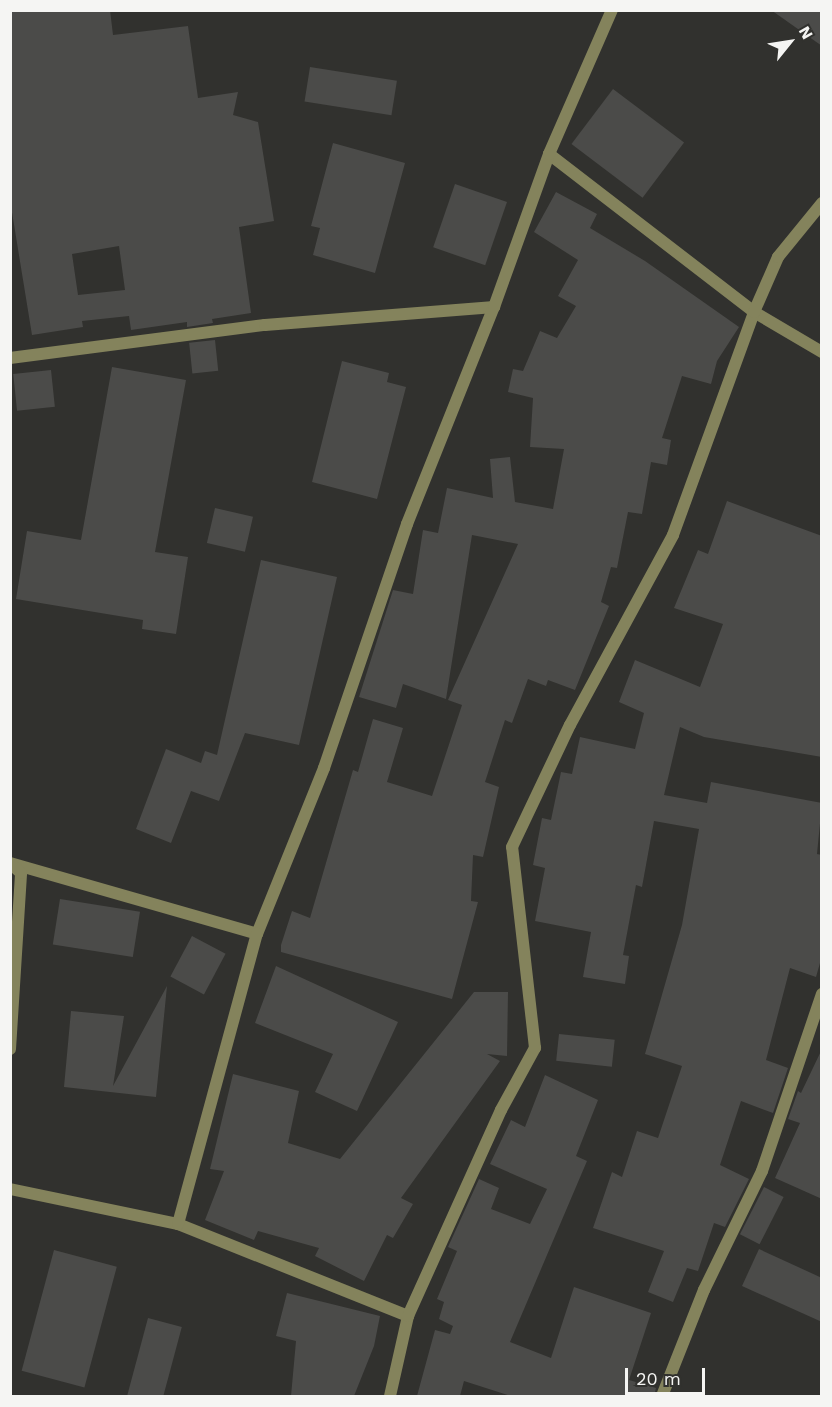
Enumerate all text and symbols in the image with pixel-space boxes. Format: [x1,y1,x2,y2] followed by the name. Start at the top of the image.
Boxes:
[760,12,820,72] north arrow
[795,23,817,43] text: N
[628,1356,708,1394] scale bar
[636,1368,681,1389] text: 20 m

